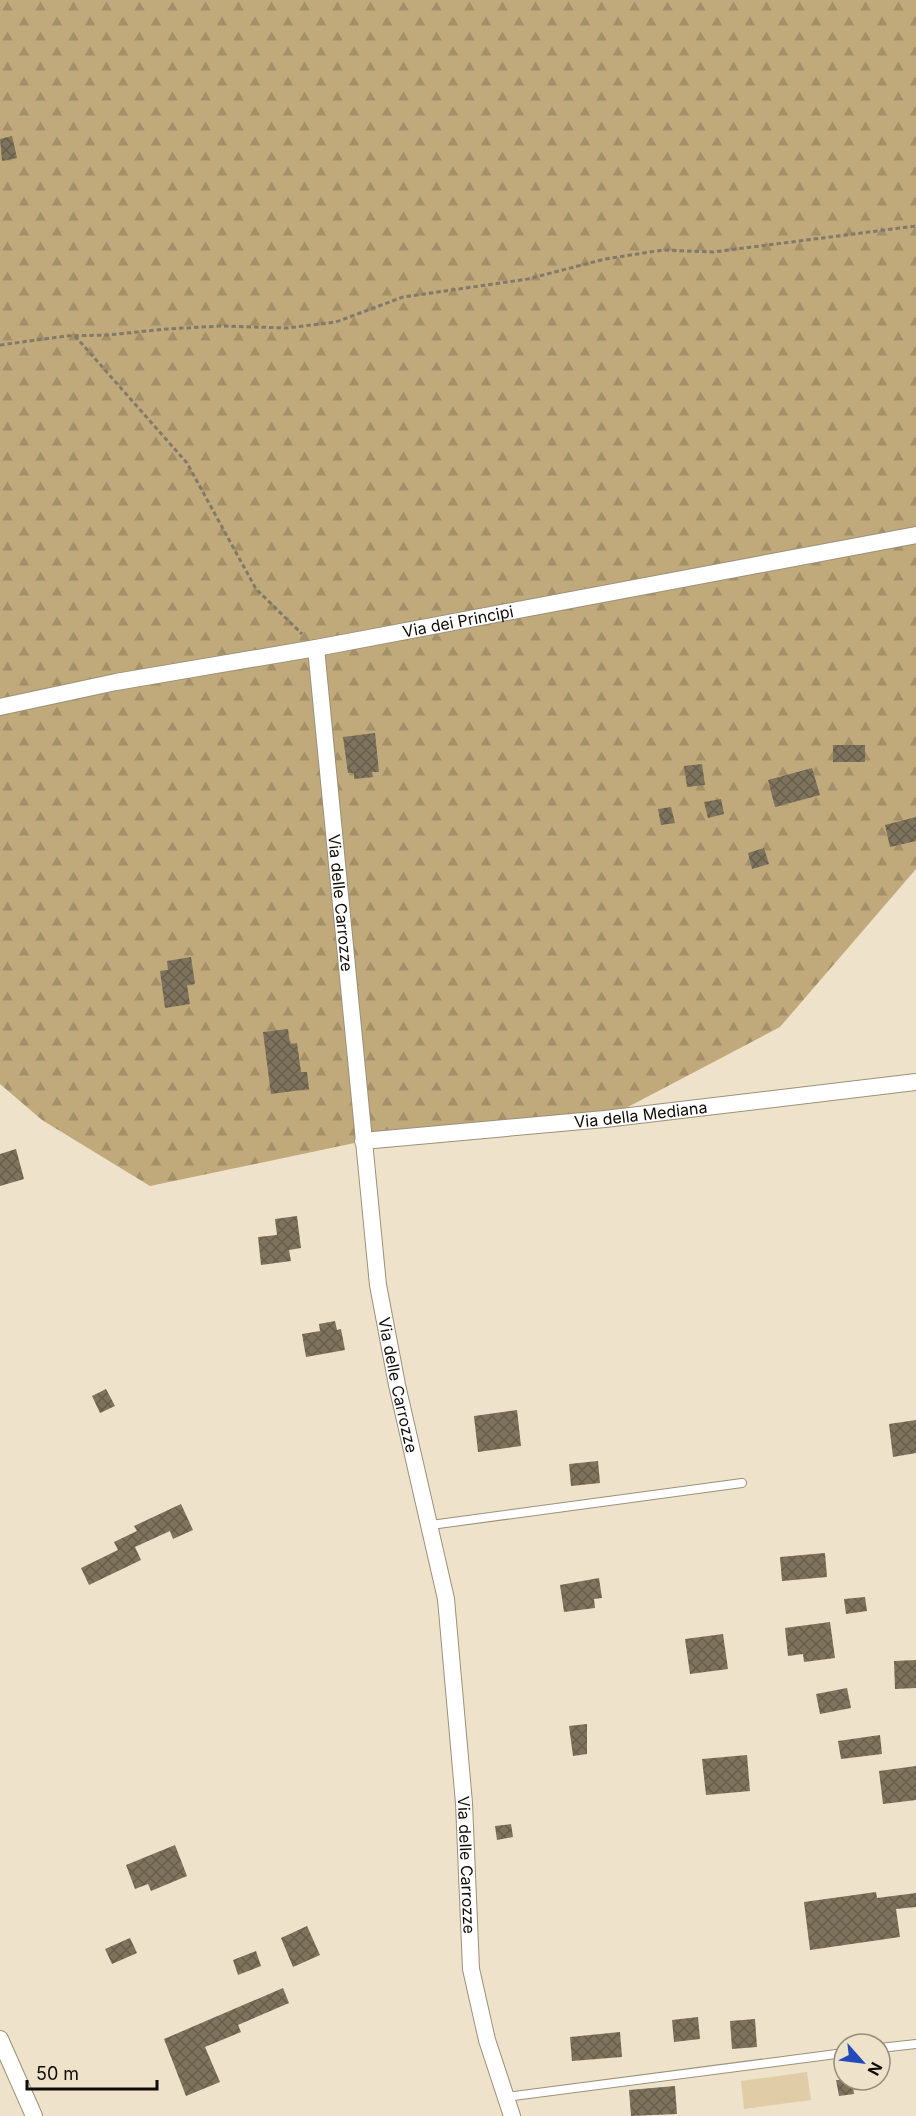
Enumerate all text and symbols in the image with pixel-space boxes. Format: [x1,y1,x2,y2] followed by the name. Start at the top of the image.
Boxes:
[401,601,515,641] street label: Via dei Principi
[324,833,357,972] street label: Via delle Carrozze
[573,1097,708,1132] street label: Via della Mediana
[374,1316,422,1455] street label: Via delle Carrozze
[453,1795,480,1934] street label: Via delle Carrozze
[832,2032,892,2092] north arrow
[27,2053,158,2091] scale bar
[864,2059,887,2079] text: N
[36,2063,79,2084] text: 50 m

